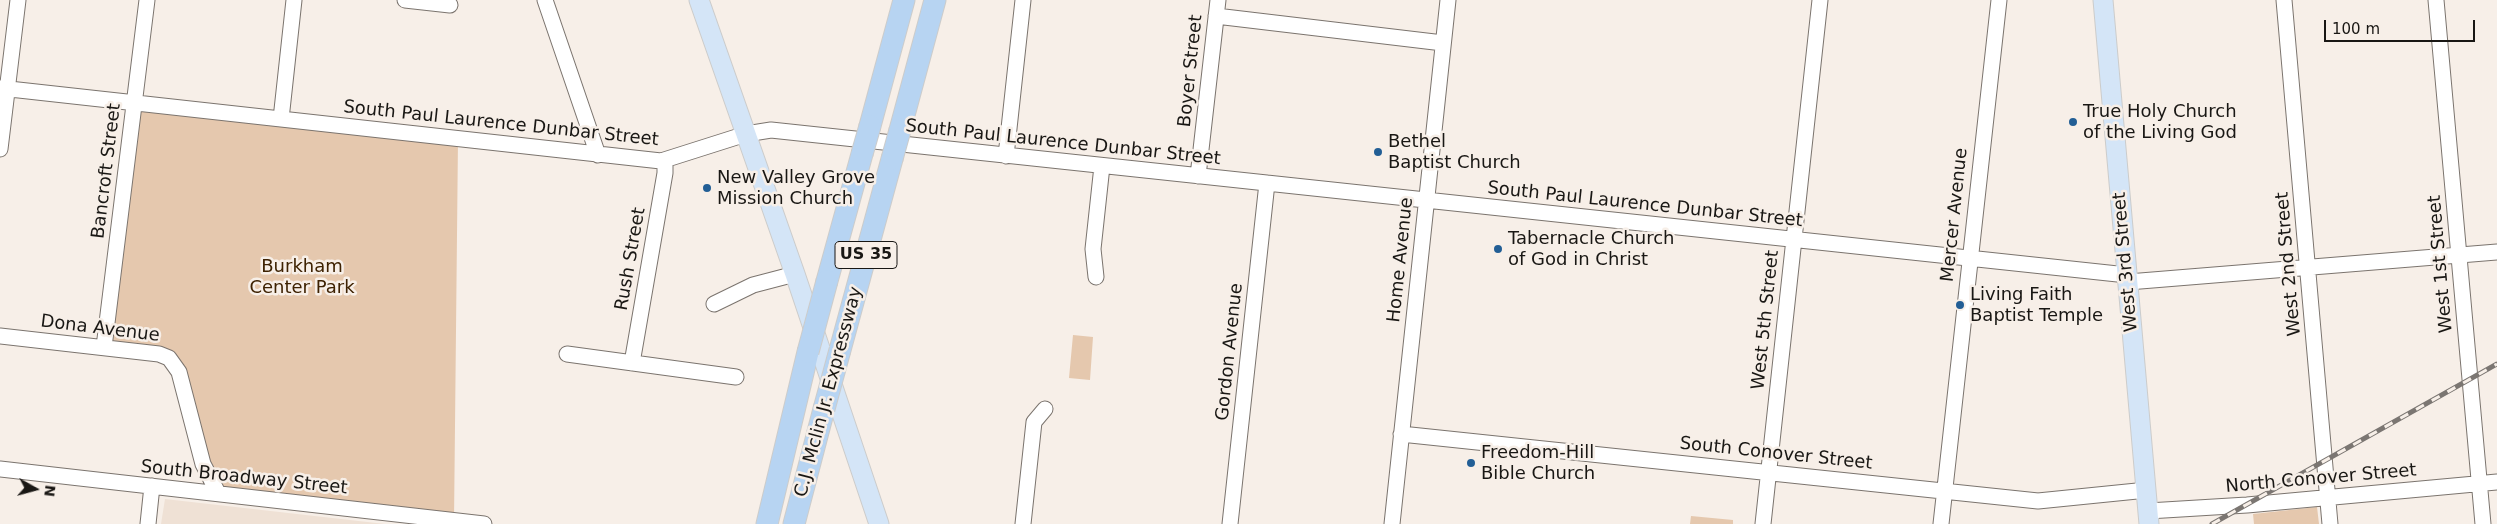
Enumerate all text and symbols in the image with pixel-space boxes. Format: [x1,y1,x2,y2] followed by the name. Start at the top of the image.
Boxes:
[2327,10,2478,42] scale bar
[1174,14,1208,128] street label: Boyer Street
[2332,20,2380,38] text: 100 m
[342,97,660,151] street label: South Paul Laurence Dunbar Street
[2083,101,2237,144] place label: True Holy Church of the Living God
[88,102,126,240] street label: Bancroft Street
[904,116,1222,170] street label: South Paul Laurence Dunbar Street
[2067,116,2079,128] marker: True Holy Church of the Living God
[1388,131,1521,173] place label: Bethel Baptist Church
[1372,146,1384,158] marker: Bethel Baptist Church
[1937,147,1973,283] street label: Mercer Avenue
[717,167,875,210] place label: New Valley Grove Mission Church
[1486,178,1804,232] street label: South Paul Laurence Dunbar Street
[701,182,713,194] marker: New Valley Grove Mission Church
[2109,191,2143,333] street label: West 3rd Street
[2272,191,2306,337] street label: West 2nd Street
[2424,194,2458,334] street label: West 1st Street
[1384,196,1418,324] street label: Home Avenue
[611,206,651,312] street label: Rush Street
[1508,228,1674,270] place label: Tabernacle Church of God in Christ
[835,242,897,268] road number: US 35
[1492,243,1504,255] marker: Tabernacle Church of God in Christ
[1748,249,1784,391] street label: West 5th Street
[249,256,355,298] park label: Burkham Center Park
[1212,282,1248,422] street label: Gordon Avenue
[1970,284,2103,326] place label: Living Faith Baptist Temple
[791,285,867,499] street label: C.J. Mclin Jr. Expressway
[1954,299,1966,311] marker: Living Faith Baptist Temple
[39,311,161,347] street label: Dona Avenue
[1679,433,1873,475] street label: South Conover Street
[1481,442,1595,484] place label: Freedom-Hill Bible Church
[140,456,348,500] street label: South Broadway Street
[1465,457,1477,469] marker: Freedom-Hill Bible Church
[2225,460,2417,498] street label: North Conover Street
[10,464,60,514] north arrow
[41,484,59,498] text: N

